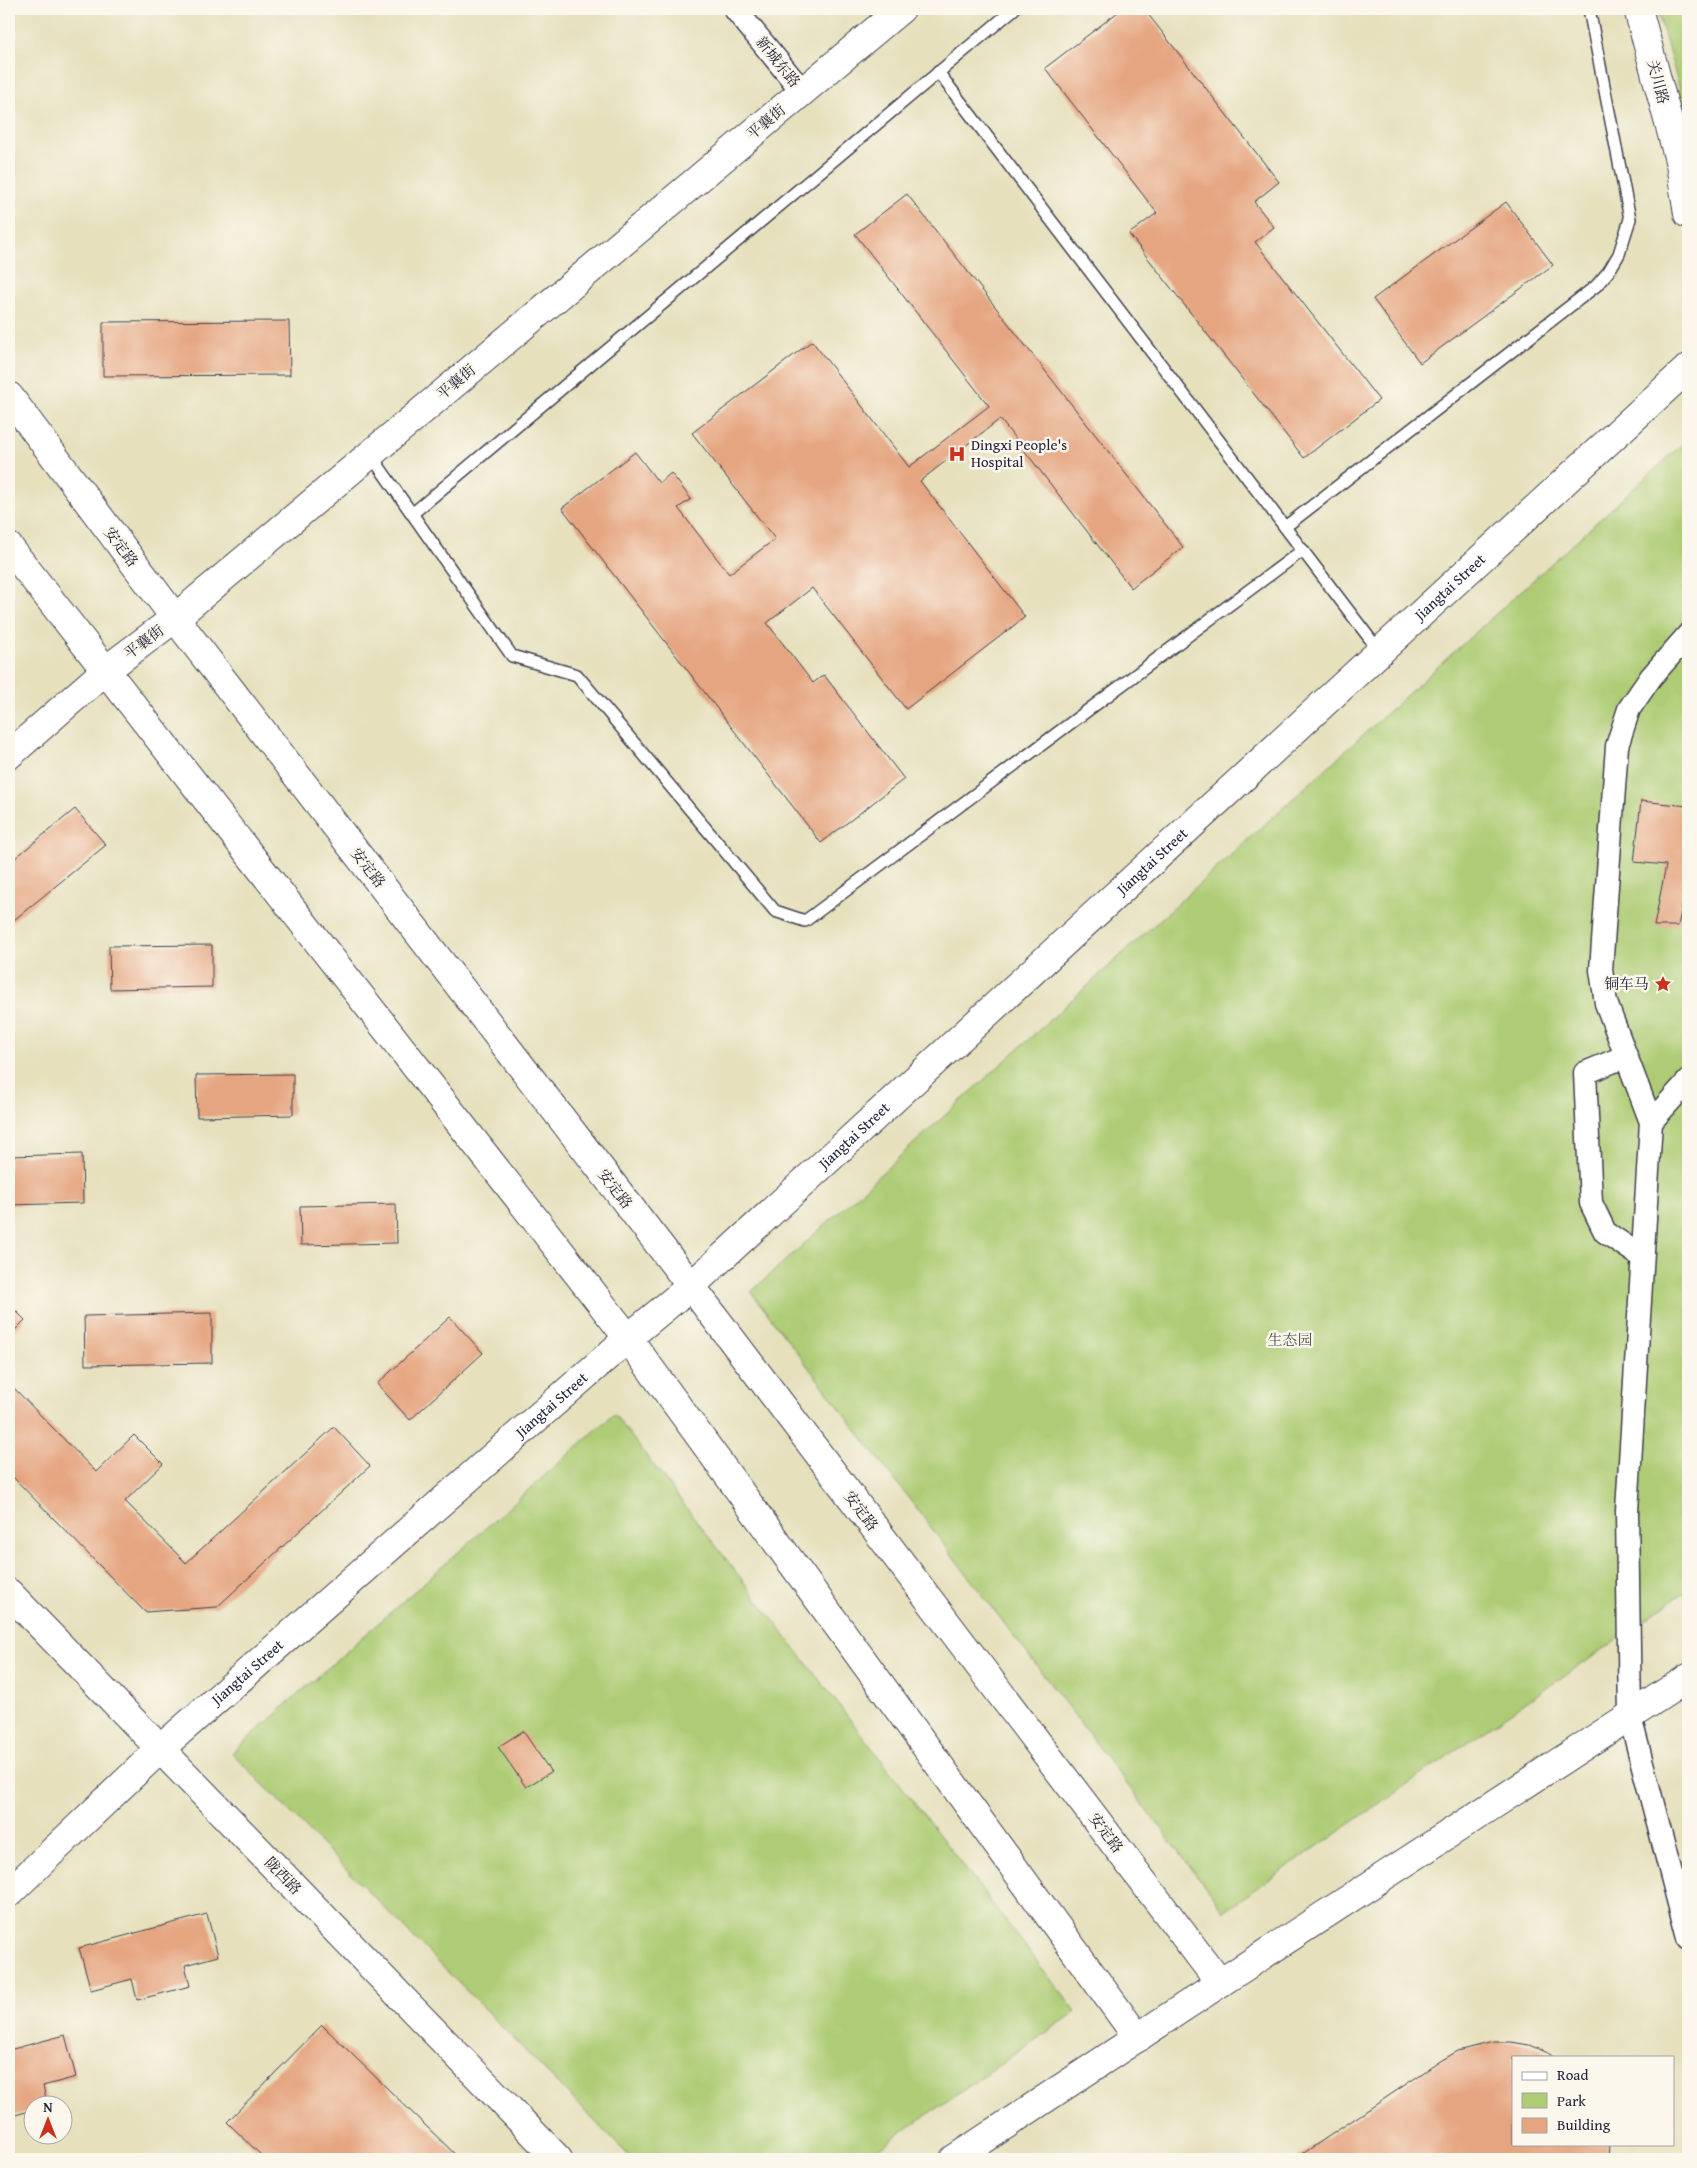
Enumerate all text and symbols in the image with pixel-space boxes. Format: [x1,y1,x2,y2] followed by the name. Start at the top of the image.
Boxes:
[751,32,805,92] street label: 新城东路
[1643,57,1674,106] street label: 关川路
[742,99,790,144] street label: 平襄街
[432,359,480,404] street label: 平襄街
[971,434,1067,472] place label: Dingxi People's Hospital
[947,444,967,464] hospital icon: Dingxi People's Hospital
[99,522,143,571] street label: 安定路
[1408,548,1490,626] street label: Jiangtai Street
[119,620,168,664] street label: 平襄街
[1110,822,1192,901] street label: Jiangtai Street
[346,843,391,892] street label: 安定路
[1604,973,1649,994] place label: 铜车马
[1653,974,1673,994] place icon: 铜车马
[812,1097,895,1175] street label: Jiangtai Street
[593,1164,638,1213] street label: 安定路
[1267,1329,1313,1350] park label: 生态园
[509,1367,593,1443] street label: Jiangtai Street
[839,1486,883,1535] street label: 安定路
[205,1634,288,1711] street label: Jiangtai Street
[1084,1808,1128,1857] street label: 安定路
[260,1852,307,1899] street label: 陇西路
[1512,2056,1674,2146] legend
[1557,2064,1588,2085] text: Road
[1557,2090,1586,2111] text: Park
[22,2096,72,2146] north arrow
[43,2097,53,2117] text: N
[1557,2114,1611,2135] text: Building

